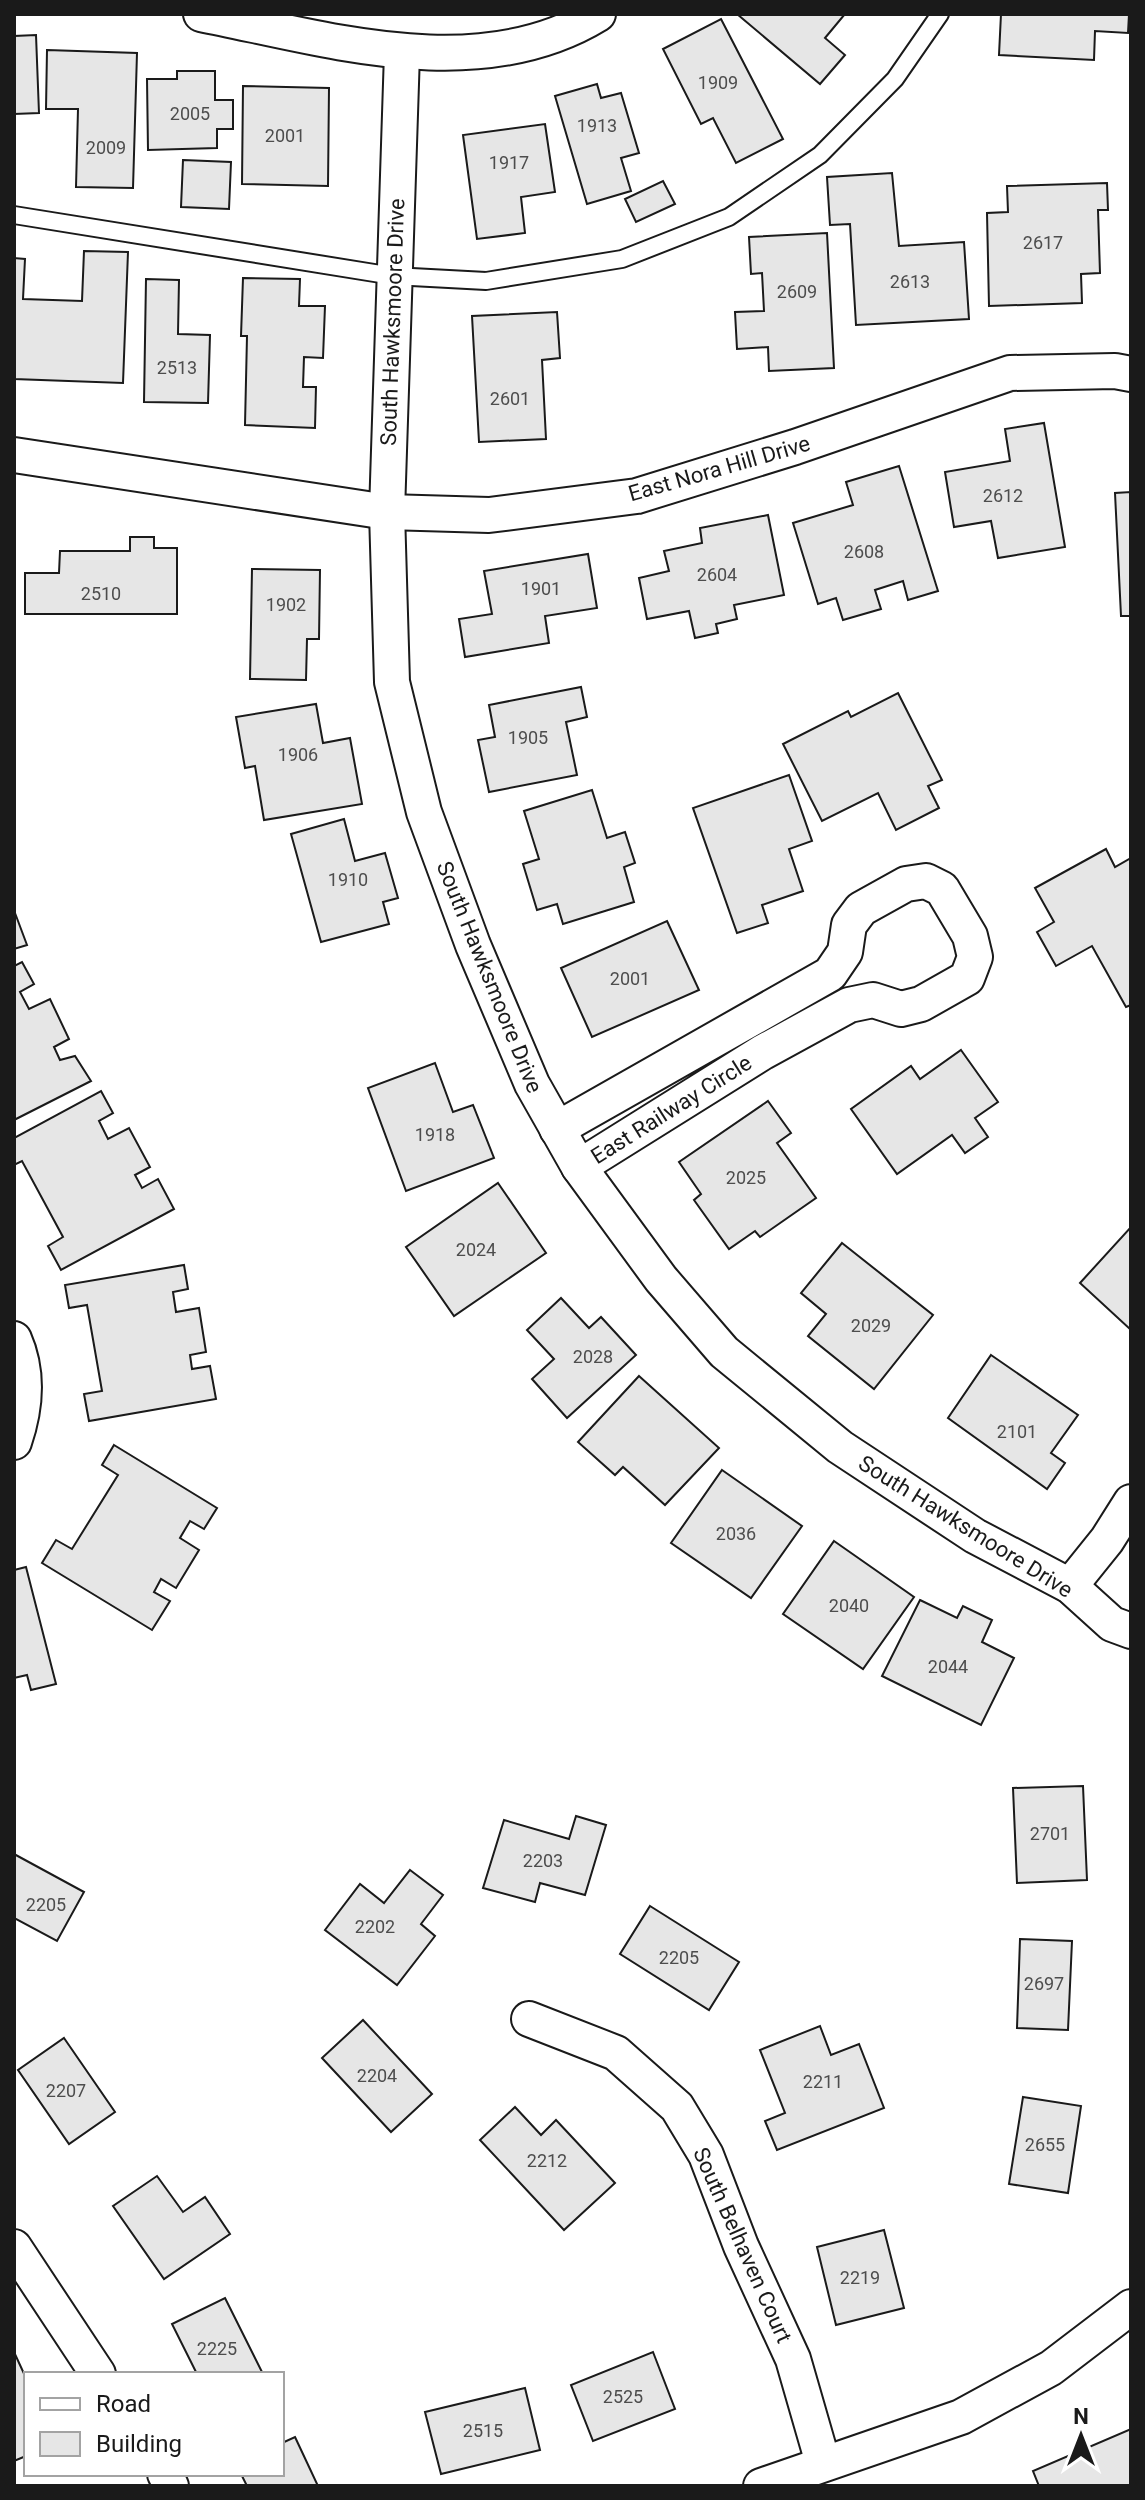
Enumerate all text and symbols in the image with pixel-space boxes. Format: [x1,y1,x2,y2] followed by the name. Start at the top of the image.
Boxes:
[698,72,738,93] house number: 1909
[170,103,210,124] house number: 2005
[577,115,617,136] house number: 1913
[265,125,305,146] house number: 2001
[86,137,126,158] house number: 2009
[489,152,529,173] house number: 1917
[376,198,409,446] street label: South Hawksmoore Drive
[1023,232,1063,253] house number: 2617
[890,271,930,292] house number: 2613
[777,281,817,302] house number: 2609
[157,357,197,378] house number: 2513
[490,388,530,409] house number: 2601
[625,431,813,506] street label: East Nora Hill Drive
[983,485,1023,506] house number: 2612
[844,541,884,562] house number: 2608
[697,564,737,585] house number: 2604
[521,578,561,599] house number: 1901
[81,583,121,604] house number: 2510
[266,594,306,615] house number: 1902
[508,727,548,748] house number: 1905
[278,744,318,765] house number: 1906
[432,858,547,1097] street label: South Hawksmoore Drive
[328,869,368,890] house number: 1910
[610,968,650,989] house number: 2001
[586,1050,756,1169] street label: East Railway Circle
[415,1124,455,1145] house number: 1918
[726,1167,766,1188] house number: 2025
[456,1239,496,1260] house number: 2024
[851,1315,891,1336] house number: 2029
[573,1346,613,1367] house number: 2028
[997,1421,1037,1442] house number: 2101
[854,1450,1077,1603] street label: South Hawksmoore Drive
[716,1523,756,1544] house number: 2036
[829,1595,869,1616] house number: 2040
[928,1656,968,1677] house number: 2044
[1030,1823,1070,1844] house number: 2701
[523,1850,563,1871] house number: 2203
[26,1894,66,1915] house number: 2205
[355,1916,395,1937] house number: 2202
[659,1947,699,1968] house number: 2205
[1024,1973,1064,1994] house number: 2697
[357,2065,397,2086] house number: 2204
[803,2071,843,2092] house number: 2211
[46,2080,86,2101] house number: 2207
[1025,2134,1065,2155] house number: 2655
[688,2144,797,2347] street label: South Belhaven Court
[527,2150,567,2171] house number: 2212
[840,2267,880,2288] house number: 2219
[197,2338,237,2359] house number: 2225
[24,2372,284,2476] legend
[603,2386,643,2407] house number: 2525
[96,2390,151,2418] text: Road
[1041,2396,1121,2476] north arrow
[1073,2404,1089,2429] text: N
[463,2420,503,2441] house number: 2515
[96,2430,182,2458] text: Building

